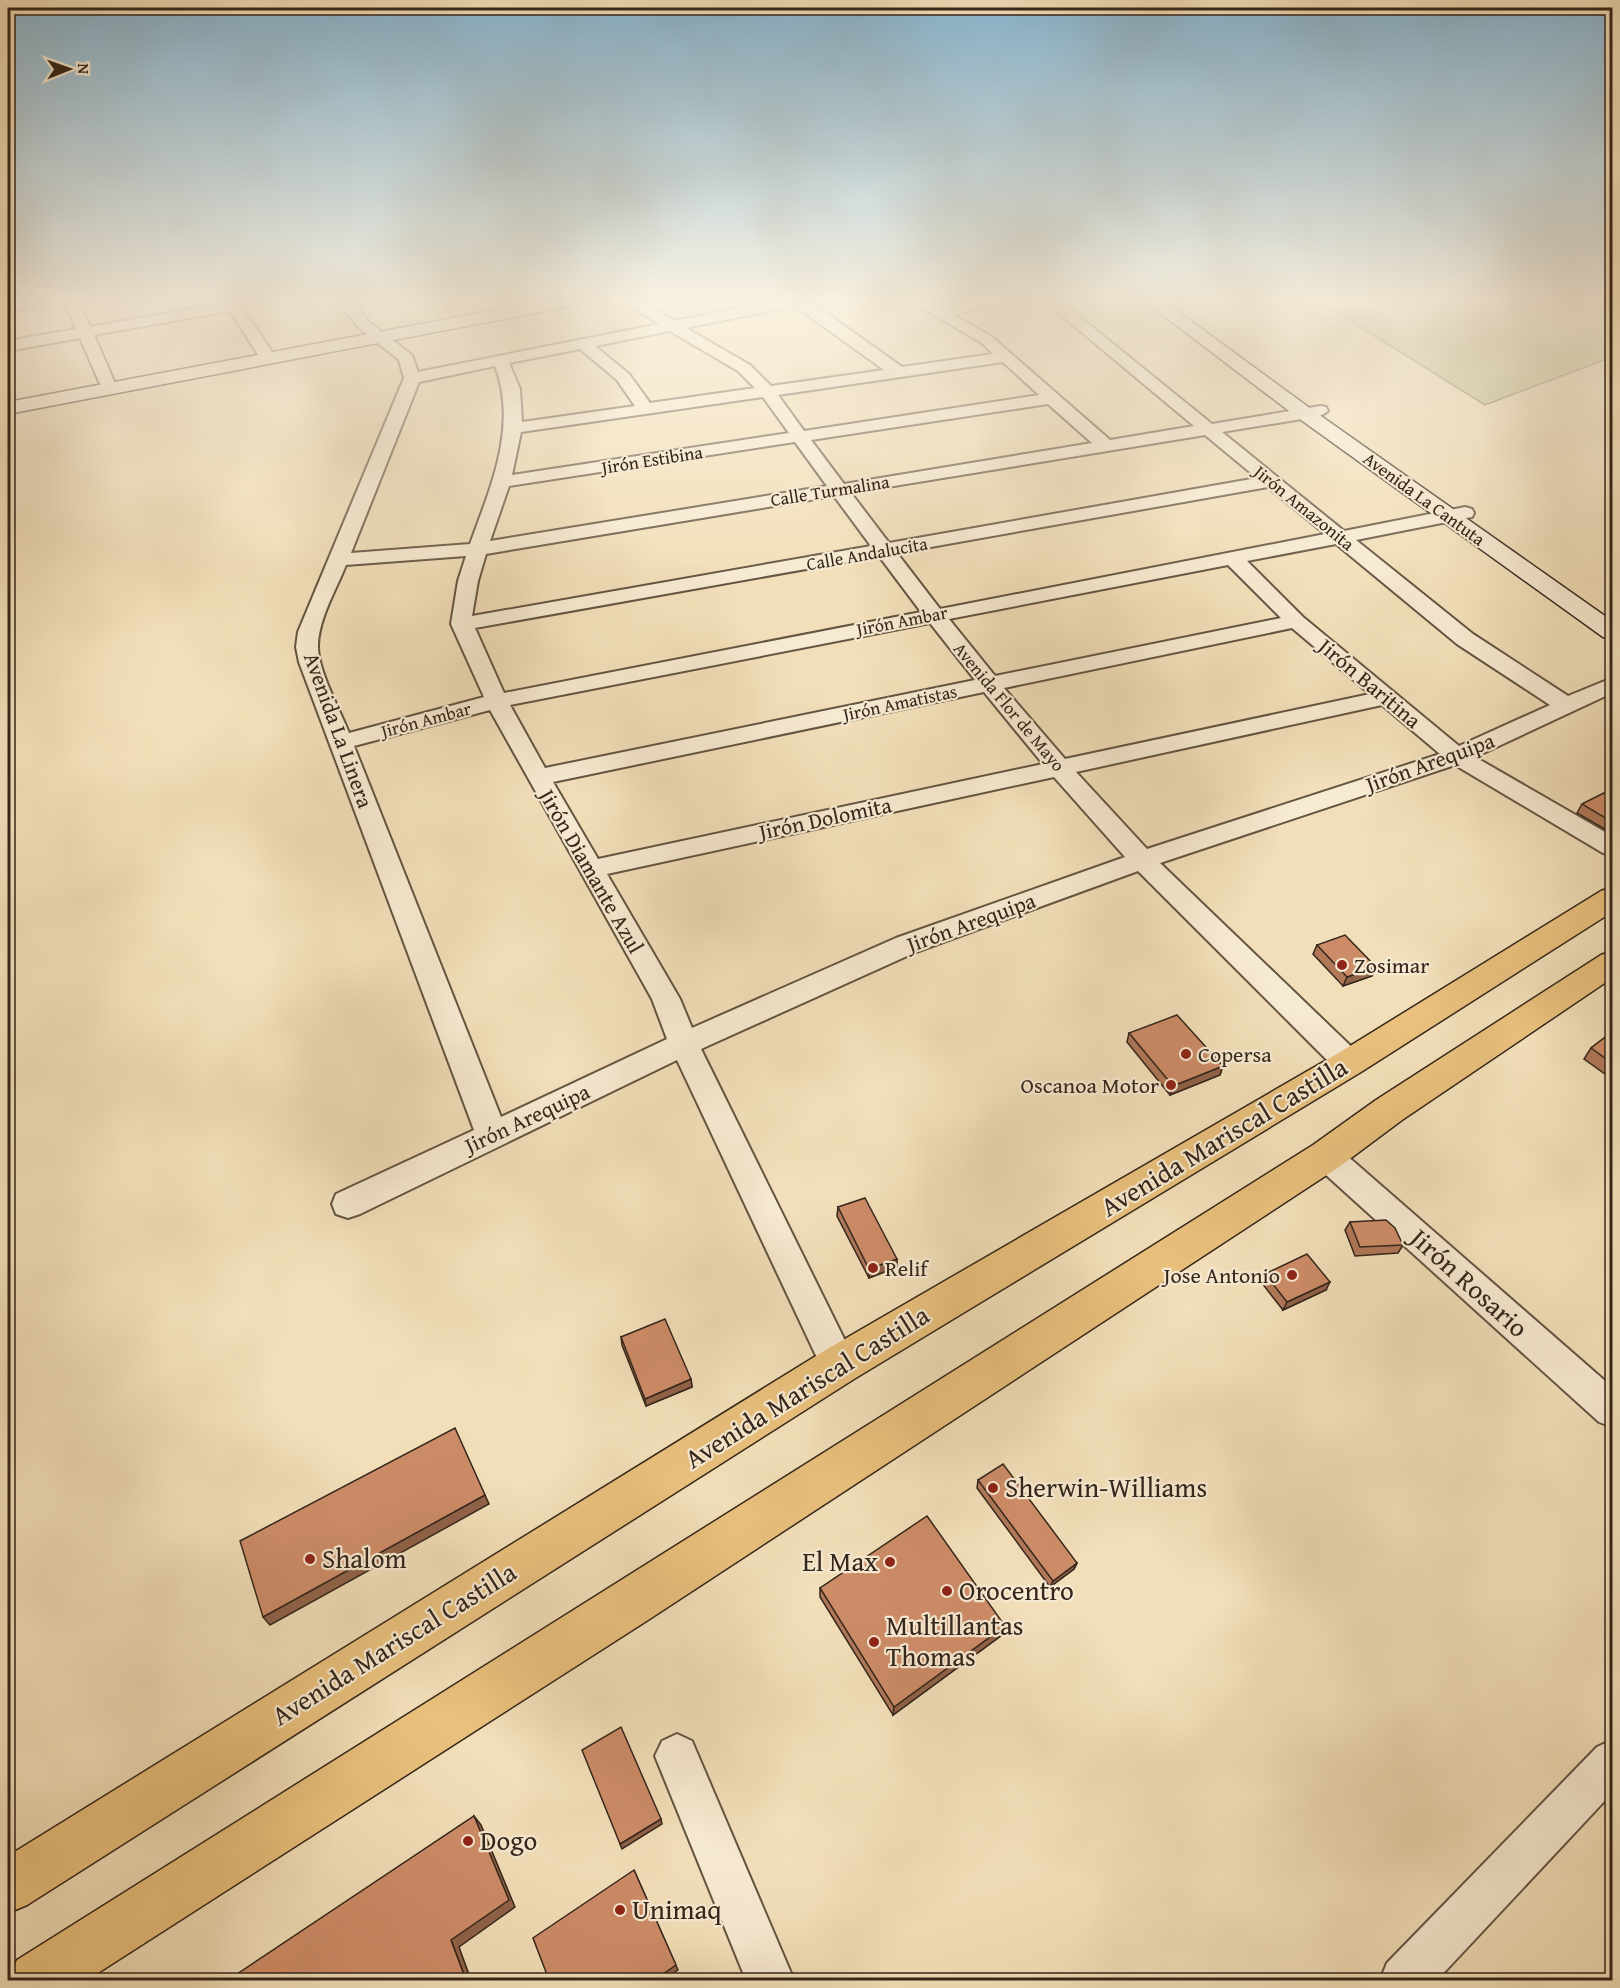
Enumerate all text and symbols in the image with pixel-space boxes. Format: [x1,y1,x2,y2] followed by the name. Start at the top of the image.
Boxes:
[39,39,99,99] north arrow
[72,63,96,75] text: N
[597,438,705,481] street label: Jirón Estibina
[1358,445,1491,552] street label: Avenida La Cantuta
[1247,457,1361,557] street label: Jirón Amazonita
[769,468,892,513] street label: Calle Turmalina
[804,529,930,577] street label: Calle Andalucita
[852,598,950,643] street label: Jirón Ambar
[1309,629,1429,736] street label: Jirón Baritina
[947,636,1072,777] street label: Avenida Flor de Mayo
[296,648,382,813] street label: Avenida La Linera
[838,677,959,728] street label: Jirón Amatistas
[376,694,474,745] street label: Jirón Ambar
[1358,724,1499,801] street label: Jirón Arequipa
[530,780,652,959] street label: Jirón Diamante Azul
[753,788,895,848] street label: Jirón Dolomita
[899,884,1040,961] street label: Jirón Arequipa
[1354,949,1429,981] place label: Zosimar
[1335,958,1349,972] marker: Zosimar
[1198,1038,1272,1070] place label: Copersa
[1092,1046,1355,1226] street label: Avenida Mariscal Castilla
[1179,1047,1193,1061] marker: Copersa
[1021,1069,1159,1101] place label: Oscanoa Motor
[456,1075,595,1162] street label: Jirón Arequipa
[1164,1078,1178,1092] marker: Oscanoa Motor
[1399,1216,1538,1346] street label: Jirón Rosario
[885,1252,930,1284] place label: Relif
[1161,1259,1280,1291] place label: Jose Antonio
[866,1261,880,1275] marker: Relif
[1285,1268,1299,1282] marker: Jose Antonio
[676,1294,937,1478] street label: Avenida Mariscal Castilla
[1005,1467,1207,1507] place label: Sherwin-Williams
[986,1481,1000,1495] marker: Sherwin-Williams
[322,1538,407,1578] place label: Shalom
[802,1541,878,1581] place label: El Max
[263,1551,524,1735] street label: Avenida Mariscal Castilla
[303,1552,317,1566] marker: Shalom
[883,1555,897,1569] marker: El Max
[959,1570,1074,1610] place label: Orocentro
[940,1584,954,1598] marker: Orocentro
[886,1605,1024,1676] place label: Multillantas Thomas
[867,1635,881,1649] marker: Multillantas Thomas
[480,1820,537,1860] place label: Dogo
[461,1834,475,1848] marker: Dogo
[632,1889,722,1929] place label: Unimaq
[613,1903,627,1917] marker: Unimaq

